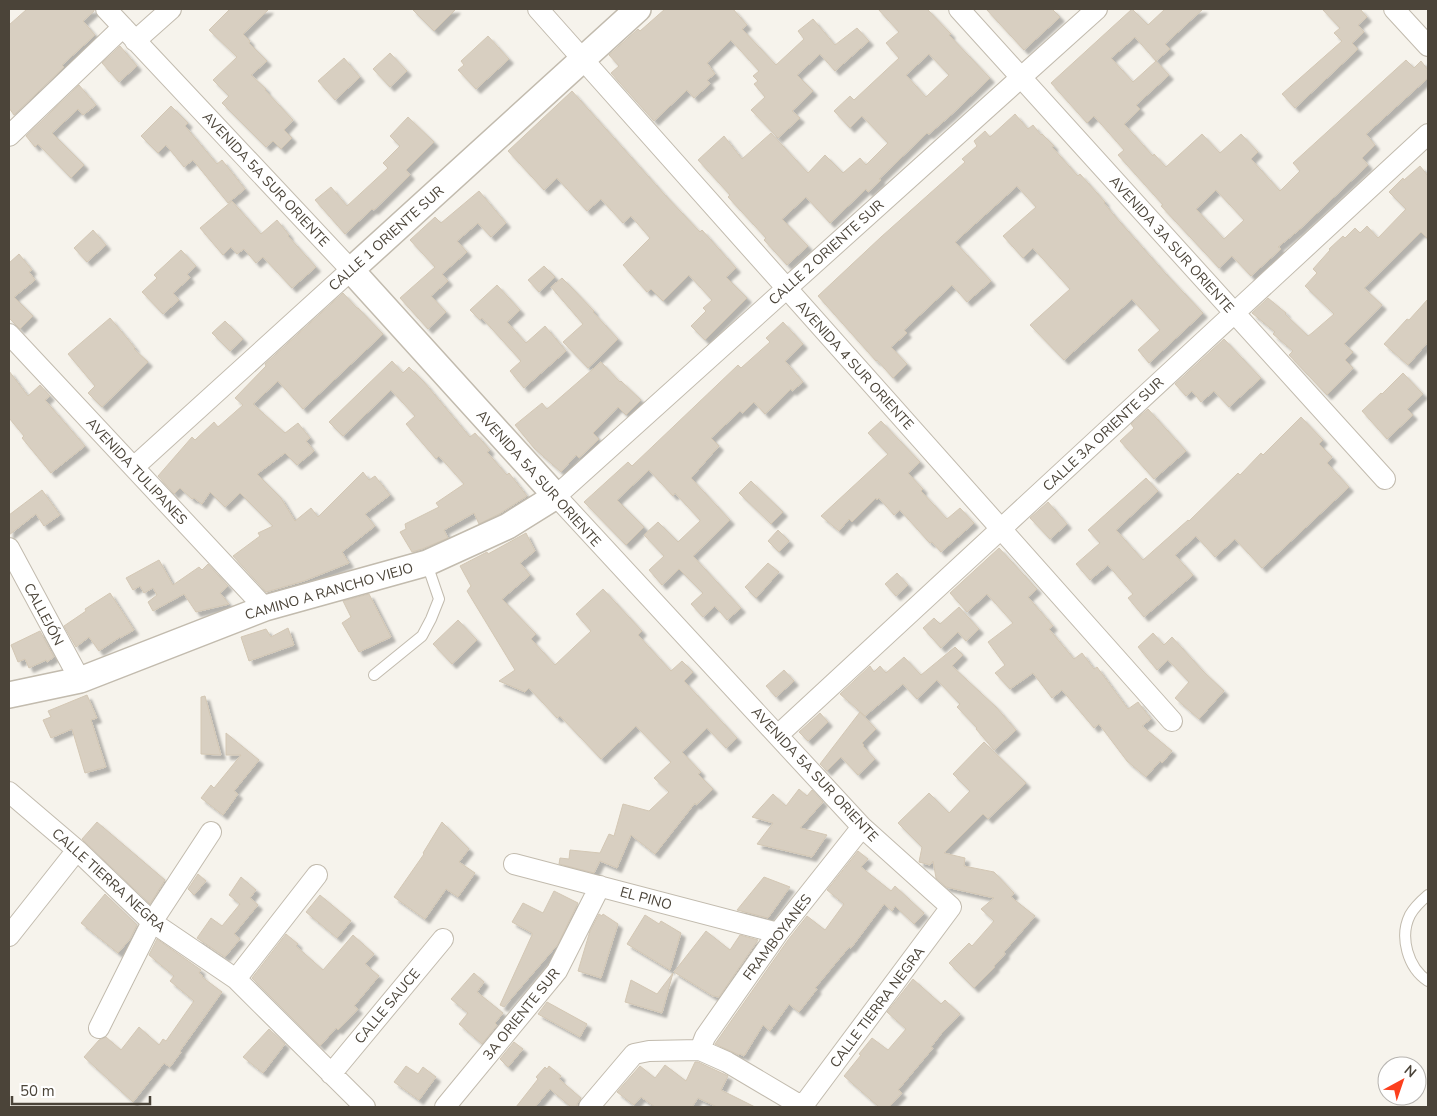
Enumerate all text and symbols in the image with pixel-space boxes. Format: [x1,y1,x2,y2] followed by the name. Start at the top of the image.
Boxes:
[198,108,333,251] street label: AVENIDA 5A SUR ORIENTE
[1105,172,1238,317] street label: AVENIDA 3A SUR ORIENTE
[325,181,448,295] street label: CALLE 1 ORIENTE SUR
[765,195,888,309] street label: CALLE 2 ORIENTE SUR
[791,297,918,434] street label: AVENIDA 4 SUR ORIENTE
[1039,373,1168,496] street label: CALLE 3A ORIENTE SUR
[472,406,605,551] street label: AVENIDA 5A SUR ORIENTE
[82,414,192,529] street label: AVENIDA TULIPANES
[243,558,416,625] street label: CAMINO A RANCHO VIEJO
[19,580,68,649] street label: CALLEJÓN
[747,703,882,846] street label: AVENIDA 5A SUR ORIENTE
[48,824,170,937] street label: CALLE TIERRA NEGRA
[618,882,674,915] street label: EL PINO
[739,890,816,984] street label: FRAMBOYANES
[826,943,929,1072] street label: CALLE TIERRA NEGRA
[350,965,424,1048] street label: CALLE SAUCE
[479,965,564,1064] street label: 3A ORIENTE SUR
[1377,1056,1427,1106] north arrow
[1400,1061,1420,1082] text: N
[12,1074,150,1106] scale bar
[20,1081,55,1101] text: 50 m

